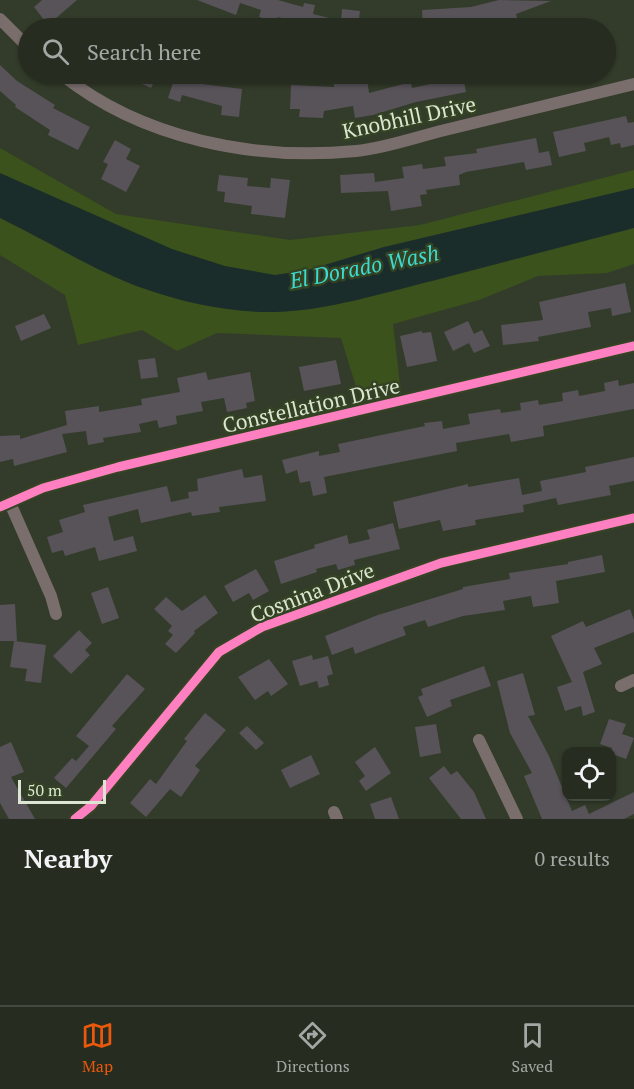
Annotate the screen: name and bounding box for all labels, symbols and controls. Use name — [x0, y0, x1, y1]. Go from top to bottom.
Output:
search box — [18, 18, 616, 84]
icon: search — [39, 35, 72, 68]
text: Search here — [87, 37, 201, 66]
street label: Knobhill Drive — [340, 89, 478, 145]
water label: El Dorado Wash — [286, 237, 441, 295]
street label: Constellation Drive — [220, 371, 402, 439]
street label: Cosnina Drive — [246, 555, 378, 629]
map controls — [562, 747, 616, 801]
button: locate — [562, 747, 616, 801]
scale bar — [18, 777, 106, 804]
text: 50 m — [27, 779, 62, 801]
text: Nearby — [24, 841, 112, 875]
text: 0 results — [535, 845, 610, 872]
tab: Map — [81, 1019, 114, 1077]
tab: Directions — [276, 1019, 350, 1077]
tab: Saved — [512, 1019, 553, 1077]

